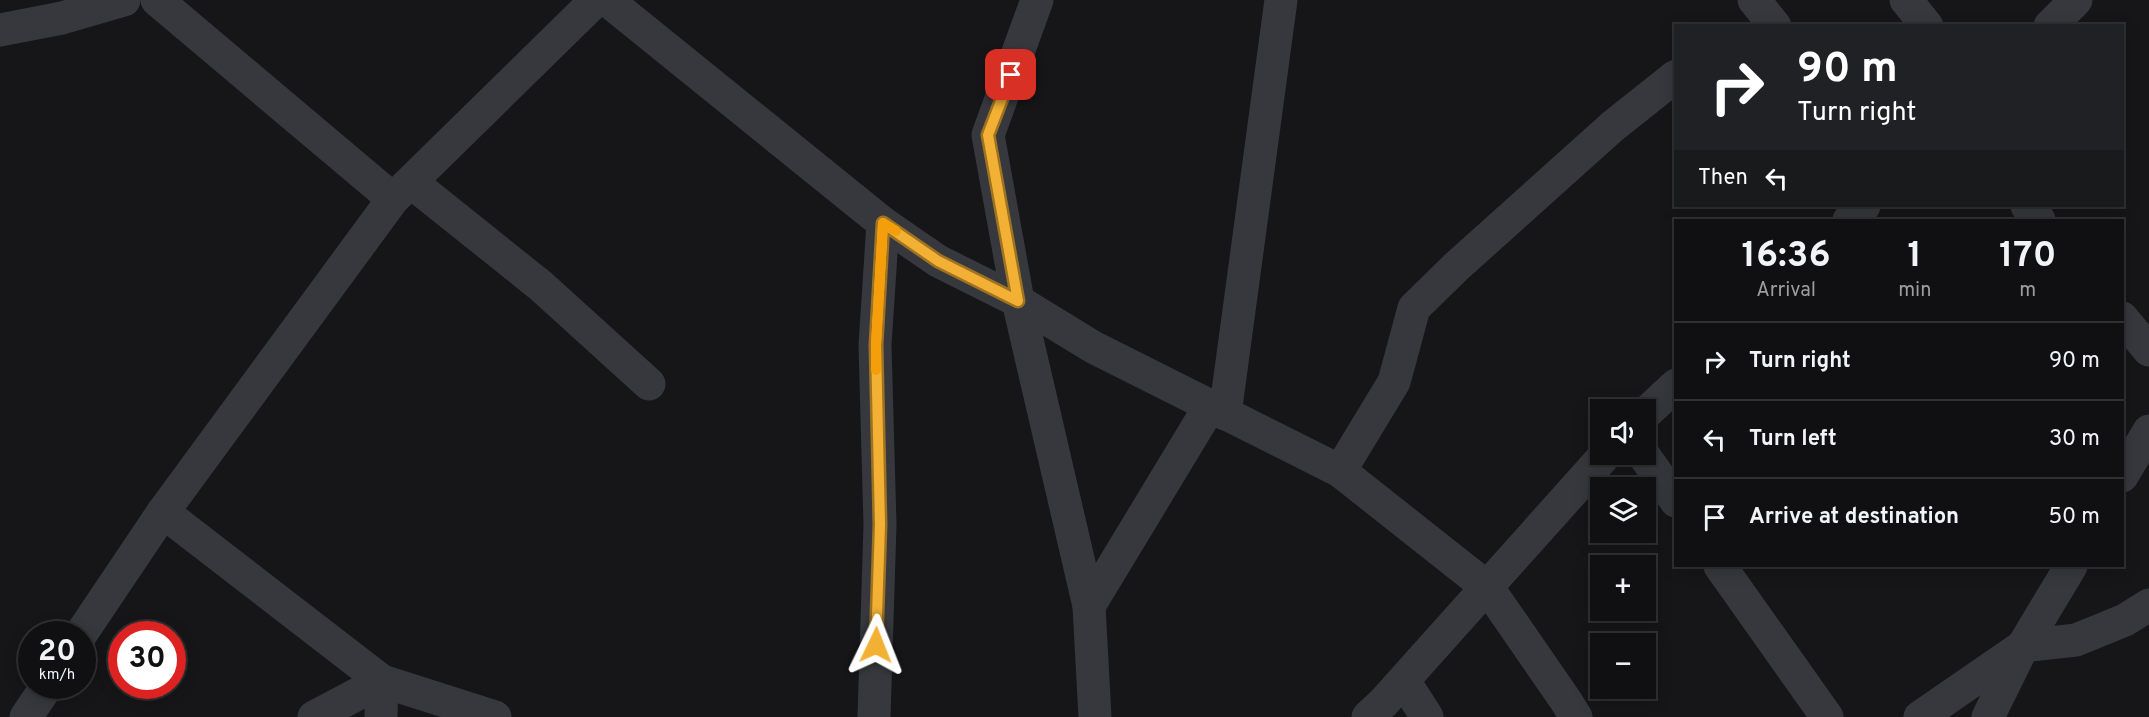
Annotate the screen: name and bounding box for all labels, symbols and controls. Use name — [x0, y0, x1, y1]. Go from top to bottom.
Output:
text: 90 m — [1797, 44, 1898, 97]
icon: right — [1698, 48, 1776, 126]
pin — [985, 49, 1036, 100]
icon: arrive — [994, 58, 1027, 91]
text: Turn right — [1797, 96, 1916, 130]
icon: left — [1760, 162, 1793, 195]
text: Then — [1698, 165, 1748, 192]
text: 16:36 — [1742, 234, 1831, 280]
text: 1 — [1908, 234, 1922, 280]
text: 170 — [1999, 234, 2056, 280]
text: Arrival — [1756, 278, 1816, 304]
text: min — [1898, 278, 1931, 304]
text: m — [2019, 278, 2036, 304]
icon: right — [1698, 345, 1731, 378]
text: Turn right — [1749, 348, 1851, 375]
text: 90 m — [2049, 348, 2100, 375]
map controls — [1590, 399, 1656, 699]
button: sound — [1590, 399, 1656, 465]
icon: left — [1698, 423, 1731, 456]
text: Turn left — [1749, 426, 1837, 453]
text: 30 m — [2049, 426, 2100, 453]
button: layers — [1590, 477, 1656, 543]
icon: arrive — [1698, 501, 1731, 534]
text: Arrive at destination — [1749, 504, 1959, 531]
text: 50 m — [2048, 504, 2100, 531]
button: + — [1590, 555, 1656, 621]
position arrow — [844, 613, 908, 677]
speed limit sign: 30 — [108, 621, 186, 699]
button: − — [1590, 633, 1656, 699]
text: 20 — [38, 634, 76, 671]
text: km/h — [39, 666, 75, 685]

